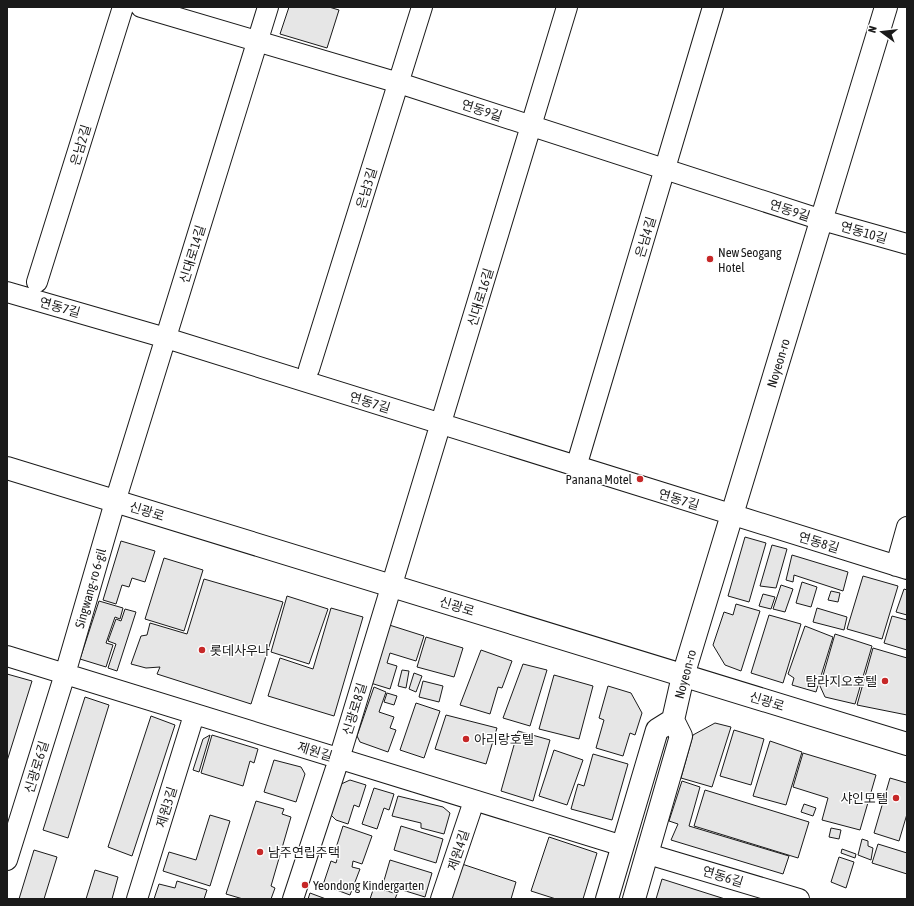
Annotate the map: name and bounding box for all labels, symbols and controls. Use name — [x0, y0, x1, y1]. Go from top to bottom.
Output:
north arrow — [862, 12, 902, 52]
text: N — [866, 25, 879, 34]
street label: 연동9길 — [460, 97, 504, 124]
street label: 은남2길 — [67, 123, 94, 167]
street label: 은남3길 — [353, 166, 380, 210]
street label: 연동9길 — [768, 197, 812, 224]
street label: 은남4길 — [632, 215, 659, 259]
street label: 연동10길 — [839, 219, 889, 246]
street label: 신대로14길 — [177, 223, 208, 285]
place label: New Seogang Hotel — [718, 245, 782, 275]
marker: New Seogang Hotel — [705, 254, 715, 264]
street label: 신대로16길 — [465, 266, 496, 328]
street label: 연동7길 — [38, 294, 82, 320]
street label: Noyeon-ro — [764, 337, 793, 389]
street label: 연동7길 — [348, 389, 392, 416]
place label: Panana Motel — [566, 472, 633, 487]
marker: Panana Motel — [635, 474, 645, 484]
street label: 연동7길 — [657, 486, 701, 513]
street label: 신광로 — [127, 499, 166, 524]
street label: 연동8길 — [797, 529, 841, 556]
street label: Singwang-ro 6-gil — [72, 546, 109, 630]
street label: 신광로 — [437, 594, 476, 619]
place label: 롯데사우나 — [210, 643, 270, 658]
marker: 롯데사우나 — [197, 645, 207, 655]
street label: Noyeon-ro — [672, 648, 699, 700]
place label: 탐라지오호텔 — [805, 674, 877, 689]
marker: 탐라지오호텔 — [880, 676, 890, 686]
street label: 신광로8길 — [339, 681, 370, 737]
street label: 신광로 — [747, 689, 786, 714]
place label: 아리랑호텔 — [474, 732, 534, 747]
marker: 아리랑호텔 — [461, 734, 471, 744]
street label: 신광로6길 — [21, 739, 52, 795]
street label: 제원길 — [295, 739, 334, 764]
street label: 제원3길 — [153, 785, 180, 829]
place label: 샤인모텔 — [840, 791, 888, 806]
marker: 샤인모텔 — [891, 793, 901, 803]
street label: 제원4길 — [445, 828, 472, 872]
place label: 남주연립주택 — [268, 845, 340, 860]
marker: 남주연립주택 — [255, 847, 265, 857]
street label: 연동6길 — [701, 863, 745, 890]
place label: Yeondong Kindergarten — [313, 878, 424, 893]
marker: Yeondong Kindergarten — [300, 880, 310, 890]

